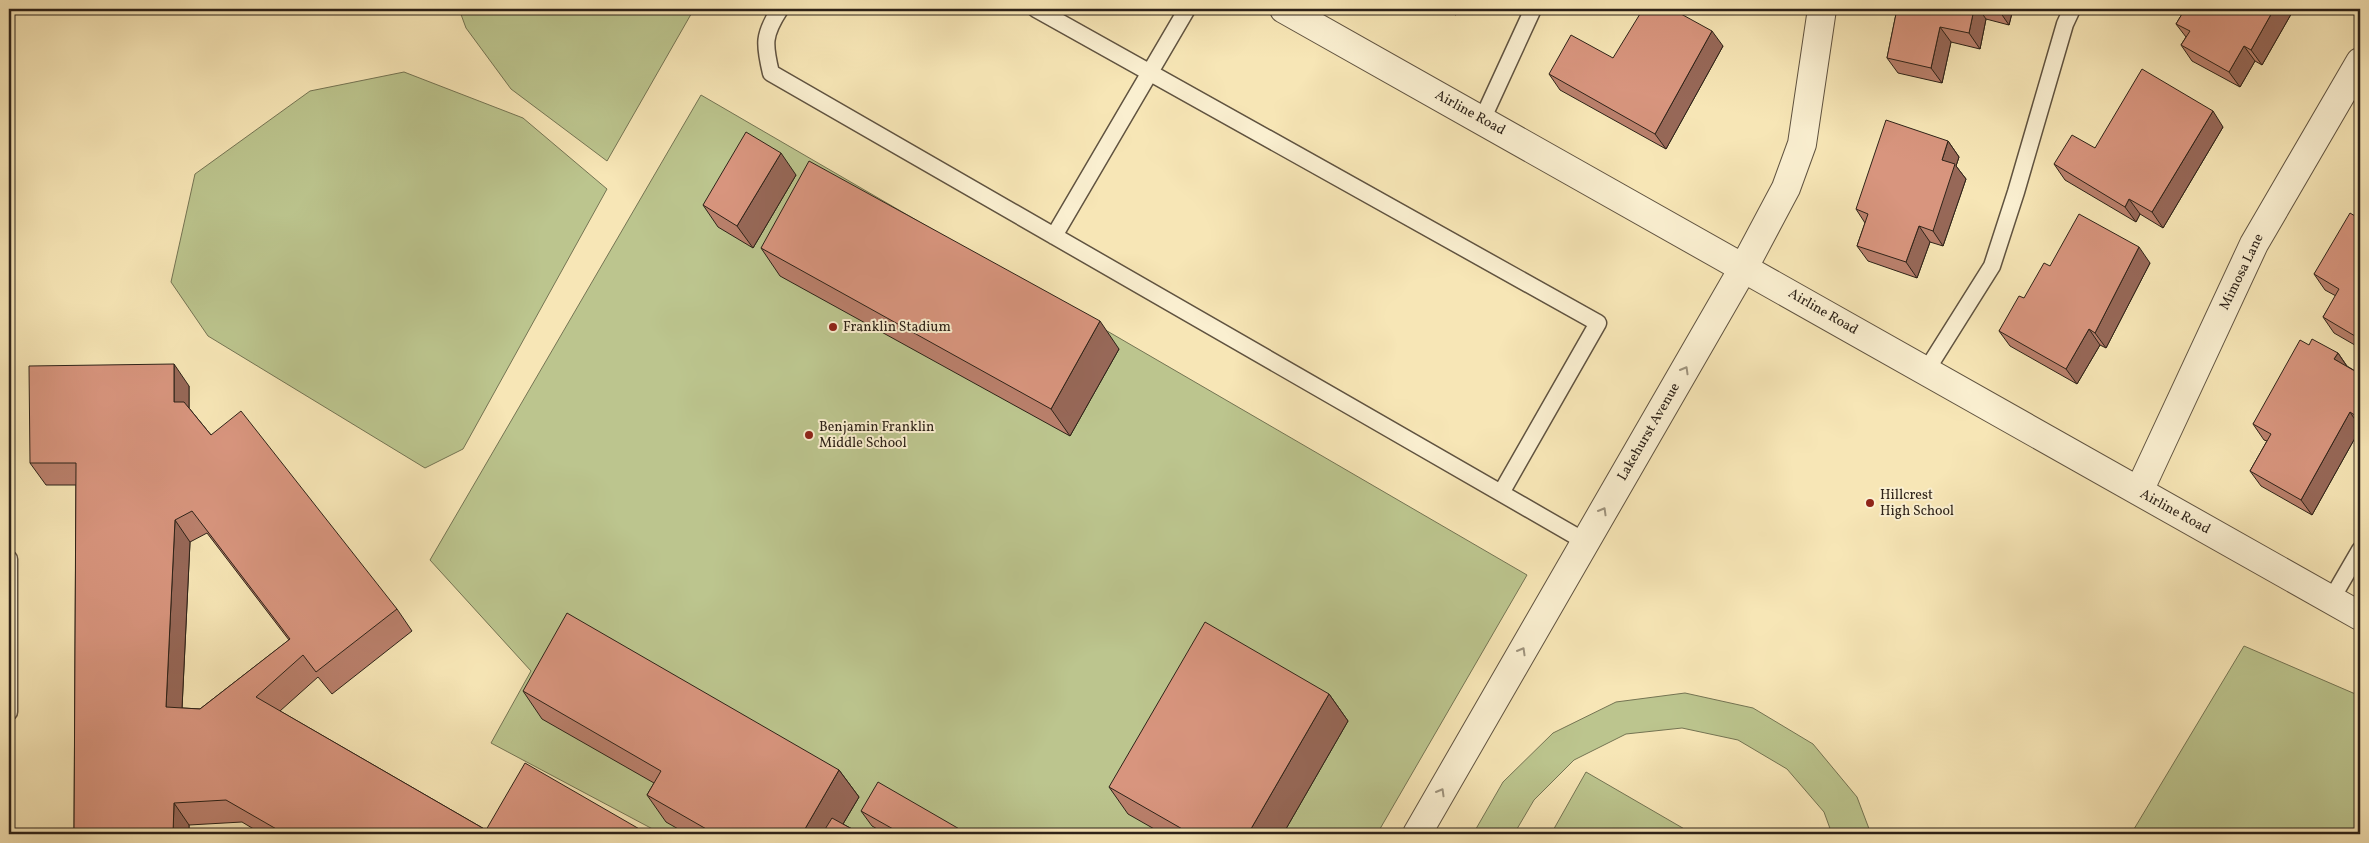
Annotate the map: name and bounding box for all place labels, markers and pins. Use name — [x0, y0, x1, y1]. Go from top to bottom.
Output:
place label: Franklin Stadium — [843, 318, 951, 337]
marker: Franklin Stadium — [827, 321, 839, 333]
place label: Benjamin Franklin Middle School — [819, 418, 934, 453]
marker: Benjamin Franklin Middle School — [803, 429, 815, 441]
place label: Hillcrest High School — [1880, 486, 1954, 521]
marker: Hillcrest High School — [1864, 497, 1876, 509]

